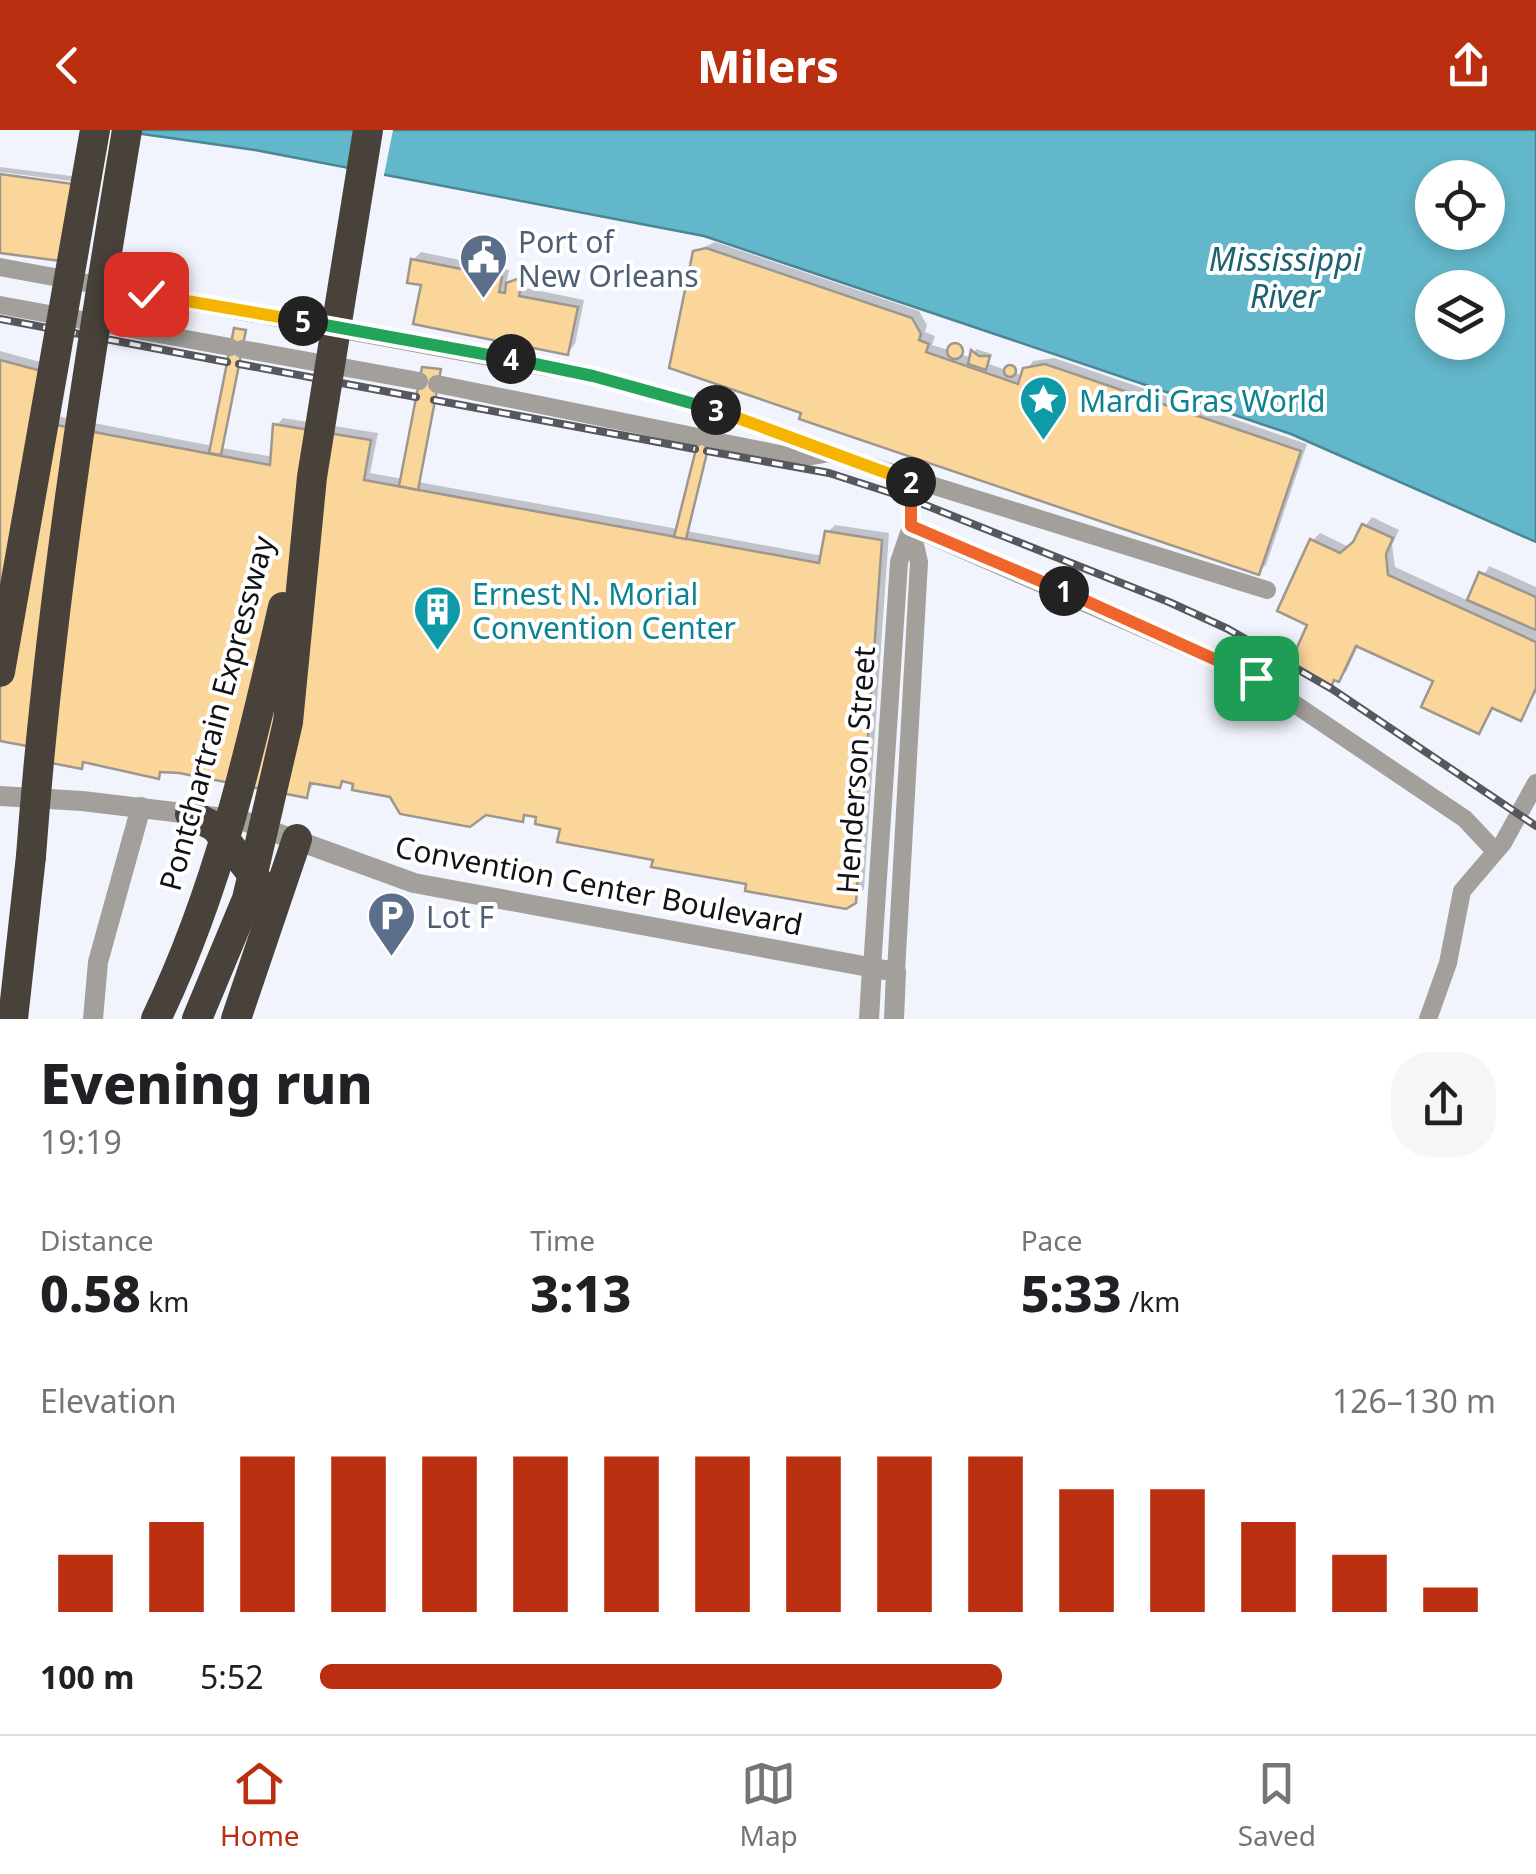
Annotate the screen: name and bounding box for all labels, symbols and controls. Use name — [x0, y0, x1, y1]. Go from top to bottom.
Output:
text: Milers — [697, 35, 839, 96]
icon: back — [40, 38, 95, 93]
icon: share — [1441, 38, 1496, 93]
map controls — [1415, 160, 1505, 360]
button: locate — [1415, 160, 1505, 250]
place label: Port of New Orleans — [518, 221, 699, 296]
public building icon: Port of New Orleans — [457, 232, 509, 300]
water label: Mississippi River — [1209, 237, 1362, 317]
pin — [104, 252, 189, 337]
icon: check — [119, 267, 174, 322]
button: layers — [1415, 270, 1505, 360]
pin: 5 — [278, 296, 328, 346]
text: 5 — [295, 302, 311, 340]
pin: 4 — [486, 334, 536, 384]
text: 4 — [503, 340, 519, 378]
place icon: Mardi Gras World — [1018, 374, 1070, 442]
place label: Mardi Gras World — [1079, 380, 1325, 421]
pin: 3 — [691, 385, 741, 435]
text: 3 — [708, 391, 724, 429]
pin: 2 — [886, 457, 936, 507]
text: 2 — [903, 463, 919, 501]
street label: Pontchartrain Expressway — [149, 530, 283, 895]
pin: 1 — [1039, 566, 1089, 616]
text: 1 — [1056, 572, 1072, 610]
place label: Ernest N. Morial Convention Center — [472, 573, 736, 648]
building icon: Ernest N. Morial Convention Center — [411, 584, 463, 652]
pin — [1214, 636, 1299, 721]
street label: Henderson Street — [826, 645, 884, 895]
icon: arrive — [1229, 651, 1284, 706]
street label: Convention Center Boulevard — [392, 825, 806, 945]
parking icon: Lot F — [365, 890, 417, 958]
place label: Lot F — [426, 896, 494, 937]
text: Evening run — [40, 1045, 373, 1120]
button: share — [1391, 1052, 1496, 1157]
text: 19:19 — [40, 1120, 122, 1163]
text: Distance — [40, 1221, 153, 1259]
text: Time — [530, 1221, 595, 1259]
text: Pace — [1021, 1221, 1083, 1259]
text: 0.58 — [40, 1259, 141, 1327]
text: 3:13 — [530, 1259, 631, 1327]
text: 5:33 — [1021, 1259, 1122, 1327]
text: km — [141, 1282, 189, 1320]
text: /km — [1122, 1282, 1180, 1320]
text: Elevation — [40, 1379, 177, 1422]
text: 126–130 m — [1332, 1379, 1496, 1422]
text: 100 m — [40, 1655, 134, 1698]
text: 5:52 — [200, 1655, 264, 1698]
tab: Home — [220, 1756, 300, 1854]
tab: Map — [740, 1756, 798, 1854]
tab: Saved — [1238, 1756, 1316, 1854]

